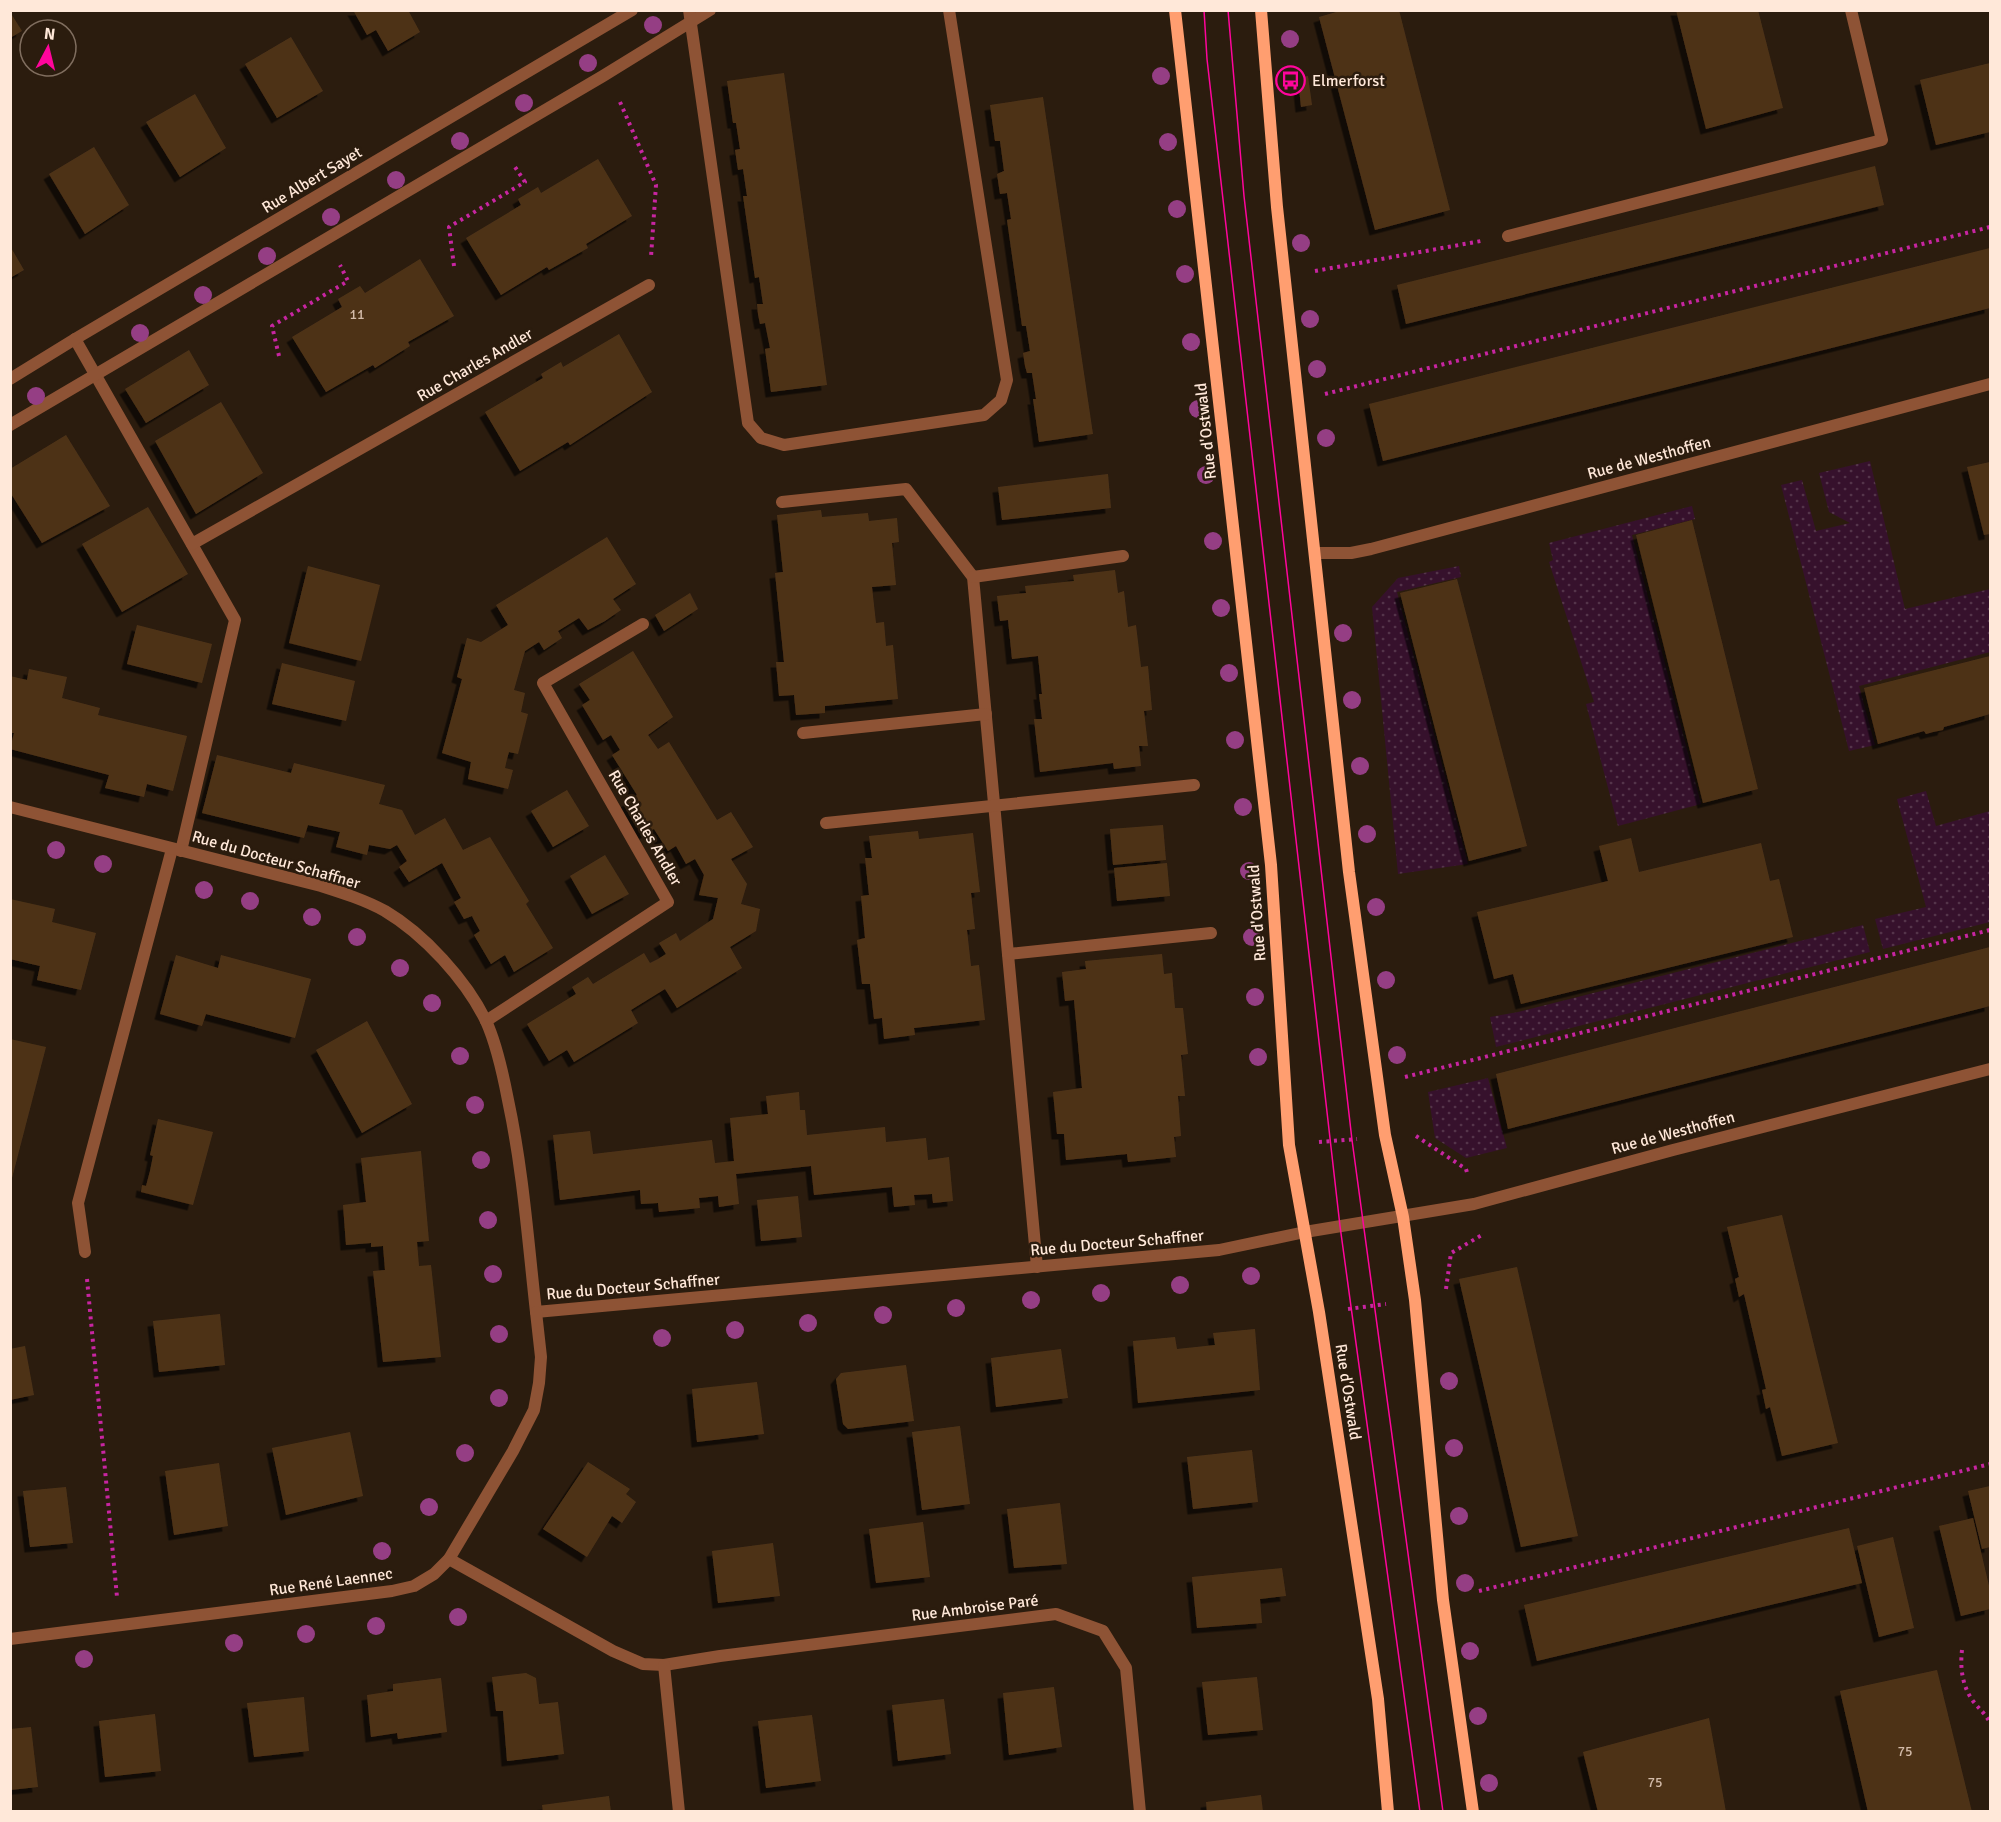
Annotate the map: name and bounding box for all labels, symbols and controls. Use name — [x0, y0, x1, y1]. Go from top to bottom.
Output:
north arrow — [18, 18, 78, 78]
text: N — [43, 24, 56, 45]
bus stop icon: Elmerforst — [1275, 65, 1307, 97]
place label: Elmerforst — [1312, 71, 1385, 91]
street label: Rue Albert Sayet — [258, 142, 366, 218]
house number: 11 — [349, 306, 365, 323]
street label: Rue Charles Andler — [414, 324, 537, 406]
street label: Rue d'Ostwald — [1191, 382, 1221, 480]
street label: Rue de Westhoffen — [1585, 432, 1713, 484]
street label: Rue Charles Andler — [604, 767, 686, 890]
street label: Rue du Docteur Schaffner — [190, 826, 363, 894]
street label: Rue d'Ostwald — [1244, 864, 1270, 962]
street label: Rue de Westhoffen — [1609, 1107, 1737, 1159]
street label: Rue du Docteur Schaffner — [1029, 1225, 1205, 1261]
street label: Rue du Docteur Schaffner — [545, 1269, 721, 1305]
street label: Rue d'Ostwald — [1331, 1342, 1365, 1442]
street label: Rue René Laennec — [268, 1563, 394, 1601]
street label: Rue Ambroise Paré — [910, 1590, 1040, 1626]
house number: 75 — [1897, 1743, 1913, 1760]
house number: 75 — [1647, 1774, 1663, 1791]

